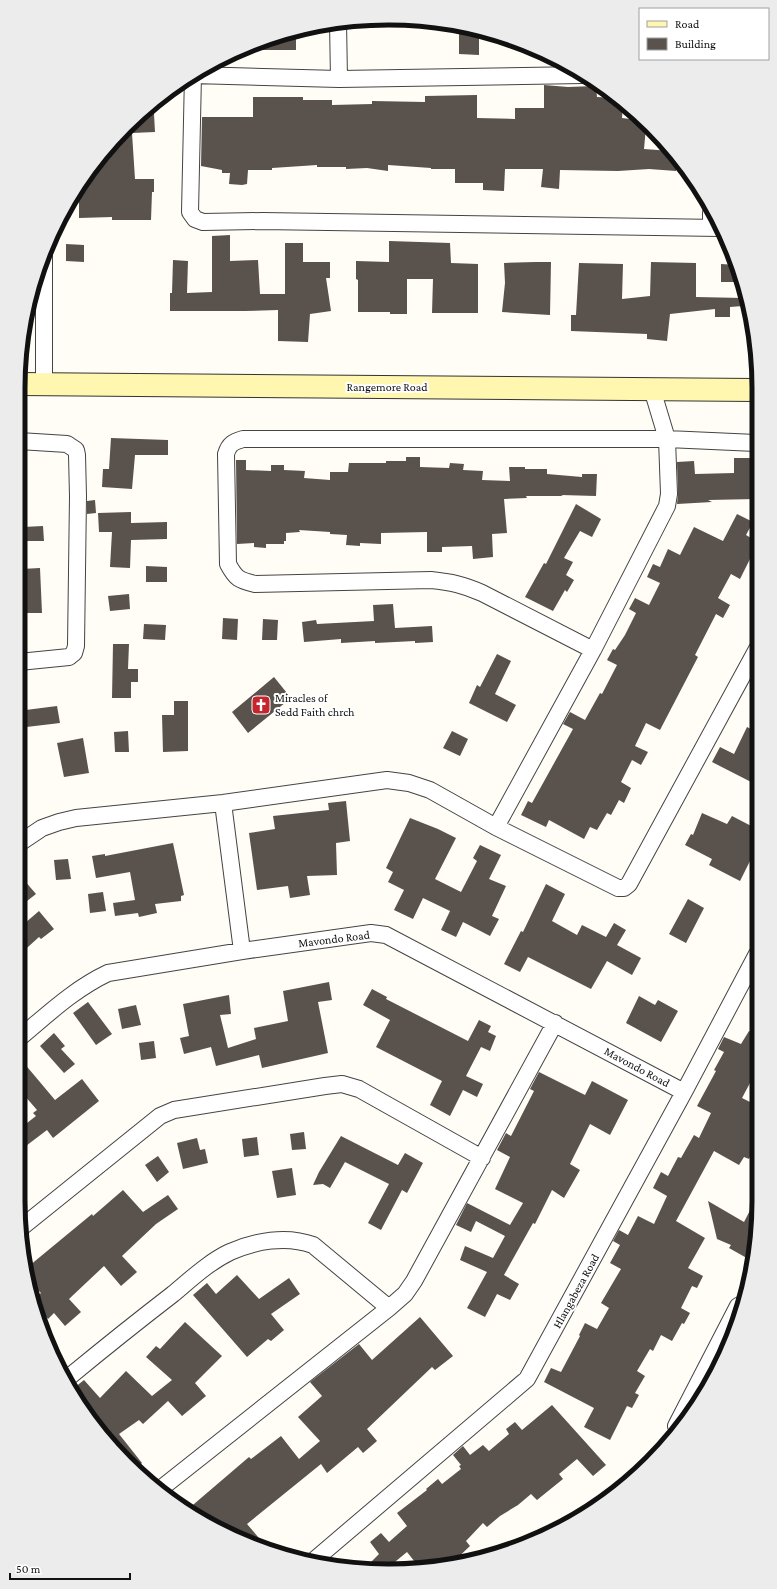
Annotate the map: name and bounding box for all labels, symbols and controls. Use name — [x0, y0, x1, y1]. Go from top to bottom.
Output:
legend — [639, 8, 769, 60]
text: Road — [675, 17, 700, 31]
text: Building — [675, 37, 716, 51]
street label: Rangemore Road — [346, 380, 428, 394]
place label: Miracles of Sedd Faith chrch — [275, 691, 355, 719]
church icon: Miracles of Sedd Faith chrch — [250, 694, 272, 716]
street label: Mavondo Road — [297, 928, 371, 950]
street label: Mavondo Road — [602, 1044, 673, 1090]
street label: Hlangabeza Road — [550, 1251, 603, 1331]
scale bar — [10, 1555, 130, 1581]
text: 50 m — [16, 1562, 41, 1576]

